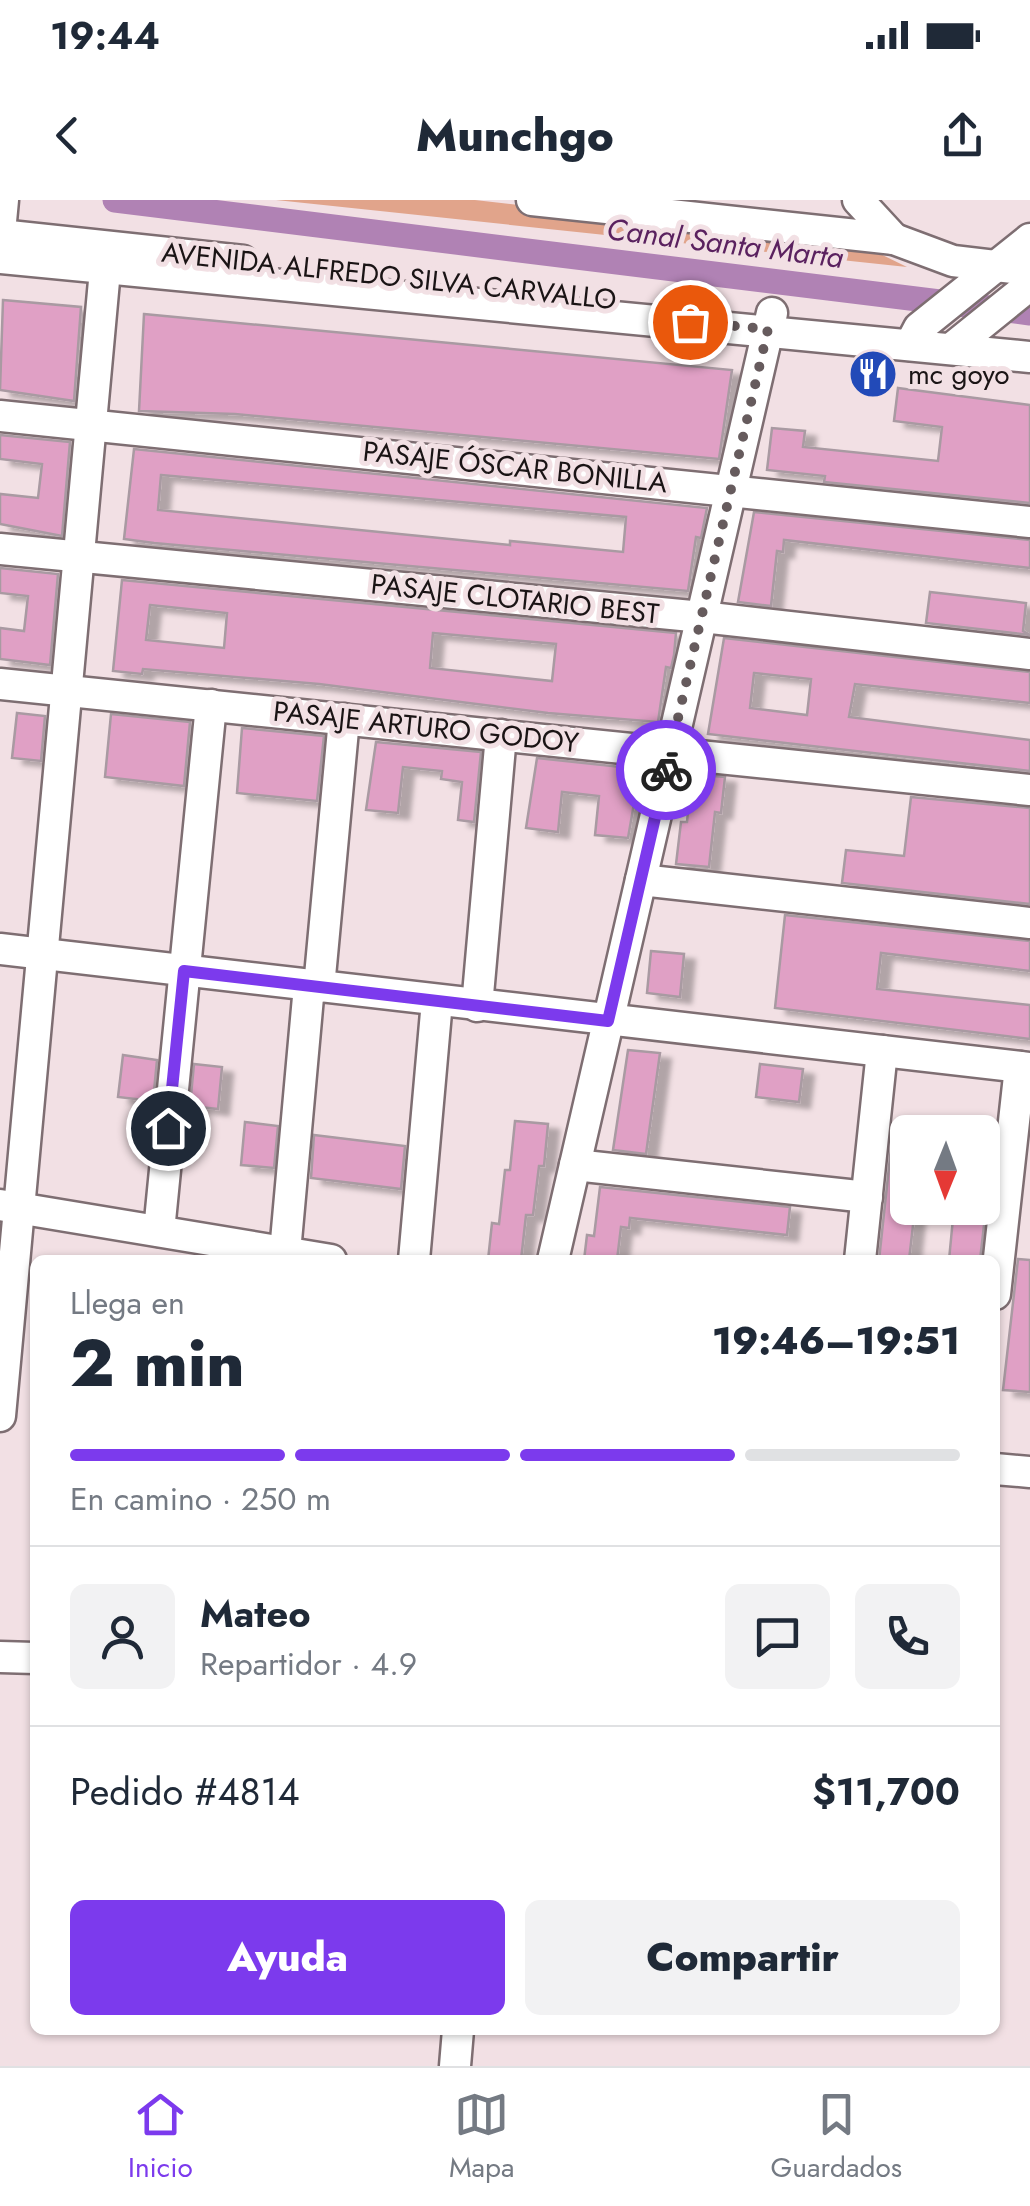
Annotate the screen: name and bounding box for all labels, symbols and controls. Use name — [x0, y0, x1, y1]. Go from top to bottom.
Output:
text: 19:44 — [50, 8, 160, 63]
text: Munchgo — [416, 103, 614, 168]
icon: back — [40, 108, 95, 163]
icon: share — [935, 108, 990, 163]
water label: Canal Santa Marta — [604, 207, 846, 279]
street label: AVENIDA ALFREDO SILVA CARVALLO — [160, 232, 618, 320]
pin — [648, 280, 733, 365]
icon: bag — [663, 295, 718, 350]
restaurant icon: mc goyo — [847, 348, 899, 400]
place label: mc goyo — [908, 354, 1010, 395]
street label: PASAJE ÓSCAR BONILLA — [361, 431, 670, 503]
street label: PASAJE CLOTARIO BEST — [369, 563, 661, 635]
street label: PASAJE ARTURO GODOY — [271, 691, 581, 763]
courier — [616, 720, 716, 820]
icon: bike — [639, 743, 694, 798]
pin — [126, 1086, 211, 1171]
icon: home — [141, 1101, 196, 1156]
north arrow — [890, 1115, 1000, 1225]
map controls — [890, 1115, 1000, 1225]
text: Llega en — [70, 1280, 185, 1326]
text: 19:46–19:51 — [712, 1313, 960, 1368]
text: 2 min — [70, 1316, 245, 1410]
text: En camino · 250 m — [70, 1476, 331, 1522]
button: person — [70, 1584, 175, 1689]
button: chat — [725, 1584, 830, 1689]
button: phone — [855, 1584, 960, 1689]
text: Mateo — [200, 1586, 311, 1641]
text: Repartidor · 4.9 — [200, 1641, 417, 1687]
text: Pedido #4814 — [70, 1764, 300, 1819]
text: $11,700 — [812, 1764, 960, 1819]
button: Ayuda — [70, 1900, 505, 2015]
button: Compartir — [525, 1900, 960, 2015]
tab: Inicio — [128, 2087, 193, 2188]
tab: Mapa — [449, 2087, 514, 2188]
tab: Guardados — [771, 2087, 902, 2188]

